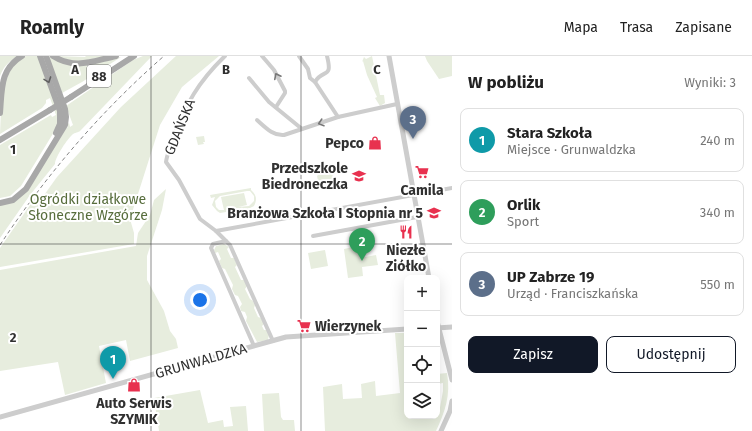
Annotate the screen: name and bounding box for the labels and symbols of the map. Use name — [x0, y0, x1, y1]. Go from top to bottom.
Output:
text: A — [70, 62, 79, 77]
text: B — [222, 62, 230, 77]
text: C — [373, 62, 381, 77]
road number: 88 — [87, 65, 111, 87]
one-way arrow — [275, 73, 282, 81]
one-way arrow — [44, 76, 52, 83]
street label: GDAŃSKA — [160, 96, 199, 158]
pin: 3 — [400, 106, 426, 139]
one-way arrow — [318, 118, 325, 126]
place label: Pepco — [325, 135, 364, 152]
shop icon: Pepco — [367, 135, 383, 151]
text: 1 — [10, 142, 16, 157]
place label: Przedszkole Biedroneczka — [262, 160, 348, 193]
supermarket icon: Camila — [414, 164, 430, 180]
school or university icon: Przedszkole Biedroneczka — [351, 168, 367, 184]
place label: Camila — [400, 182, 444, 199]
park label: Ogródki działkowe Słoneczne Wzgórze — [28, 191, 148, 224]
place label: Branżowa Szkoła I Stopnia nr 5 — [227, 205, 423, 222]
school or university icon: Branżowa Szkoła I Stopnia nr 5 — [426, 205, 442, 221]
restaurant icon: Niezłe Ziółko — [398, 224, 414, 240]
pin: 2 — [349, 228, 375, 261]
place label: Niezłe Ziółko — [386, 242, 426, 275]
your location — [190, 290, 210, 310]
supermarket icon: Wierzynek — [296, 318, 312, 334]
place label: Wierzynek — [315, 318, 381, 335]
text: 2 — [10, 330, 17, 345]
street label: GRUNWALDZKA — [153, 340, 249, 382]
pin: 1 — [100, 346, 126, 379]
shop icon: Auto Serwis SZYMIK — [126, 377, 142, 393]
place label: Auto Serwis SZYMIK — [95, 395, 172, 428]

